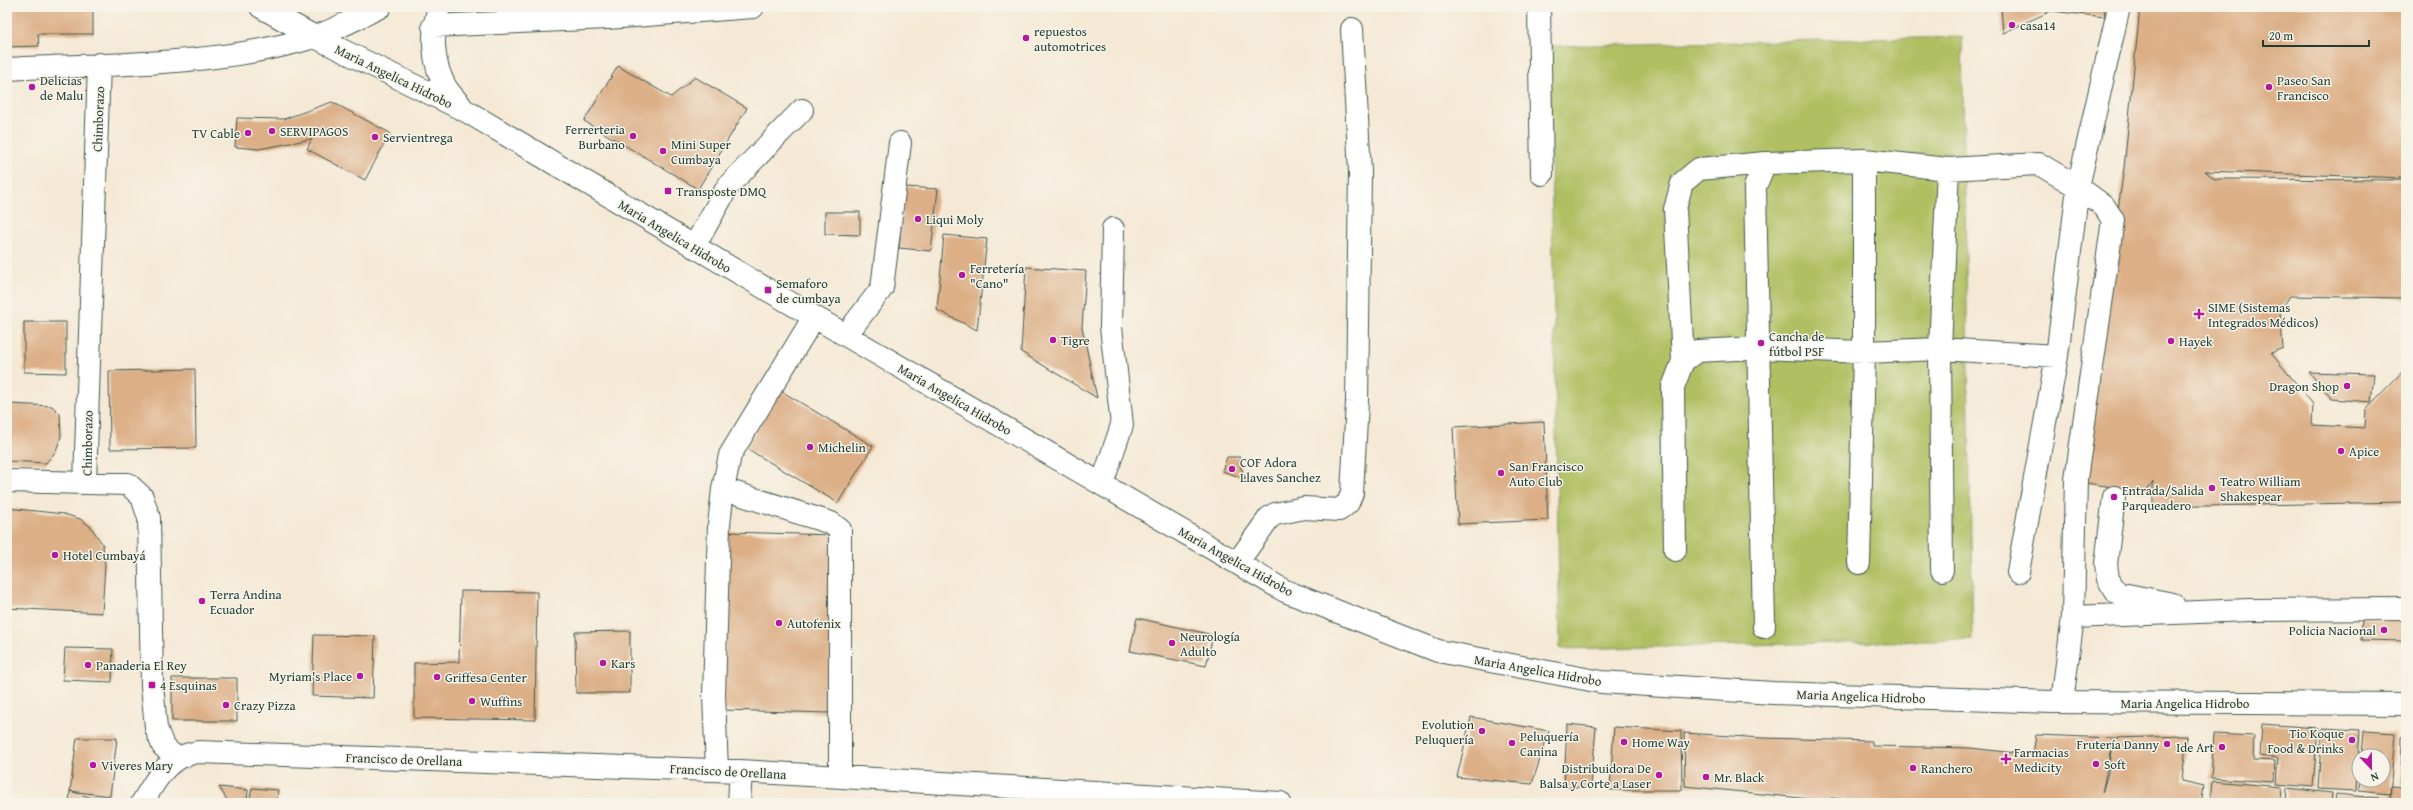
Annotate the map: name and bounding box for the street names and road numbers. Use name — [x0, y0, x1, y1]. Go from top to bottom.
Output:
street label: Maria Angelica Hidrobo — [332, 40, 456, 113]
street label: Chimborazo — [88, 85, 109, 152]
street label: Maria Angelica Hidrobo — [615, 195, 735, 278]
street label: Maria Angelica Hidrobo — [894, 359, 1016, 440]
street label: Chimborazo — [77, 410, 98, 476]
street label: Maria Angelica Hidrobo — [1175, 522, 1297, 601]
street label: Maria Angelica Hidrobo — [1473, 650, 1603, 691]
street label: Maria Angelica Hidrobo — [1796, 685, 1926, 708]
street label: Maria Angelica Hidrobo — [2120, 694, 2250, 713]
street label: Francisco de Orellana — [345, 748, 464, 771]
street label: Francisco de Orellana — [669, 759, 788, 784]

